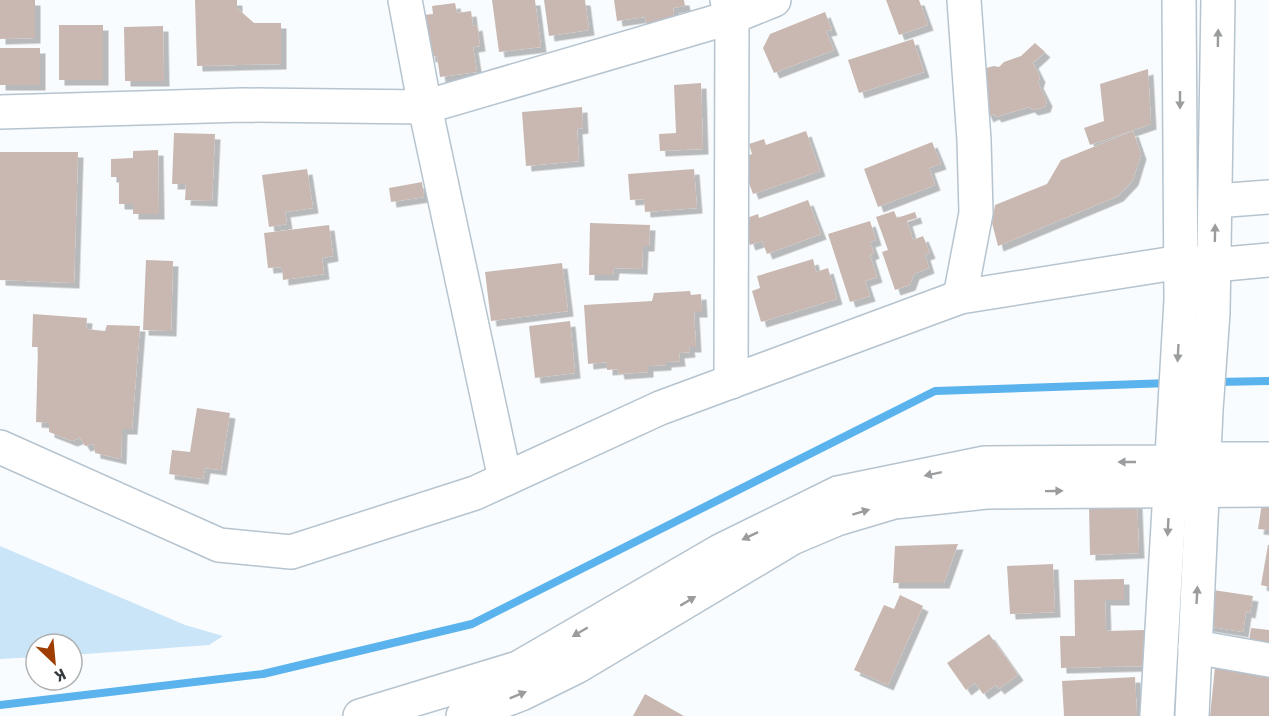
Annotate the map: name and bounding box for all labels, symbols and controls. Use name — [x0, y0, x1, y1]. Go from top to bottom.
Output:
one-way arrow — [1213, 29, 1222, 48]
one-way arrow — [1175, 91, 1185, 110]
one-way arrow — [1210, 224, 1219, 243]
one-way arrow — [1173, 343, 1182, 362]
one-way arrow — [1117, 457, 1136, 467]
one-way arrow — [923, 470, 942, 479]
one-way arrow — [1044, 487, 1063, 496]
one-way arrow — [852, 507, 870, 516]
one-way arrow — [1163, 518, 1172, 537]
one-way arrow — [741, 531, 758, 541]
one-way arrow — [1193, 585, 1202, 604]
one-way arrow — [680, 596, 697, 606]
one-way arrow — [571, 627, 588, 637]
north arrow — [24, 632, 84, 692]
text: K — [51, 663, 69, 686]
one-way arrow — [509, 690, 527, 700]

